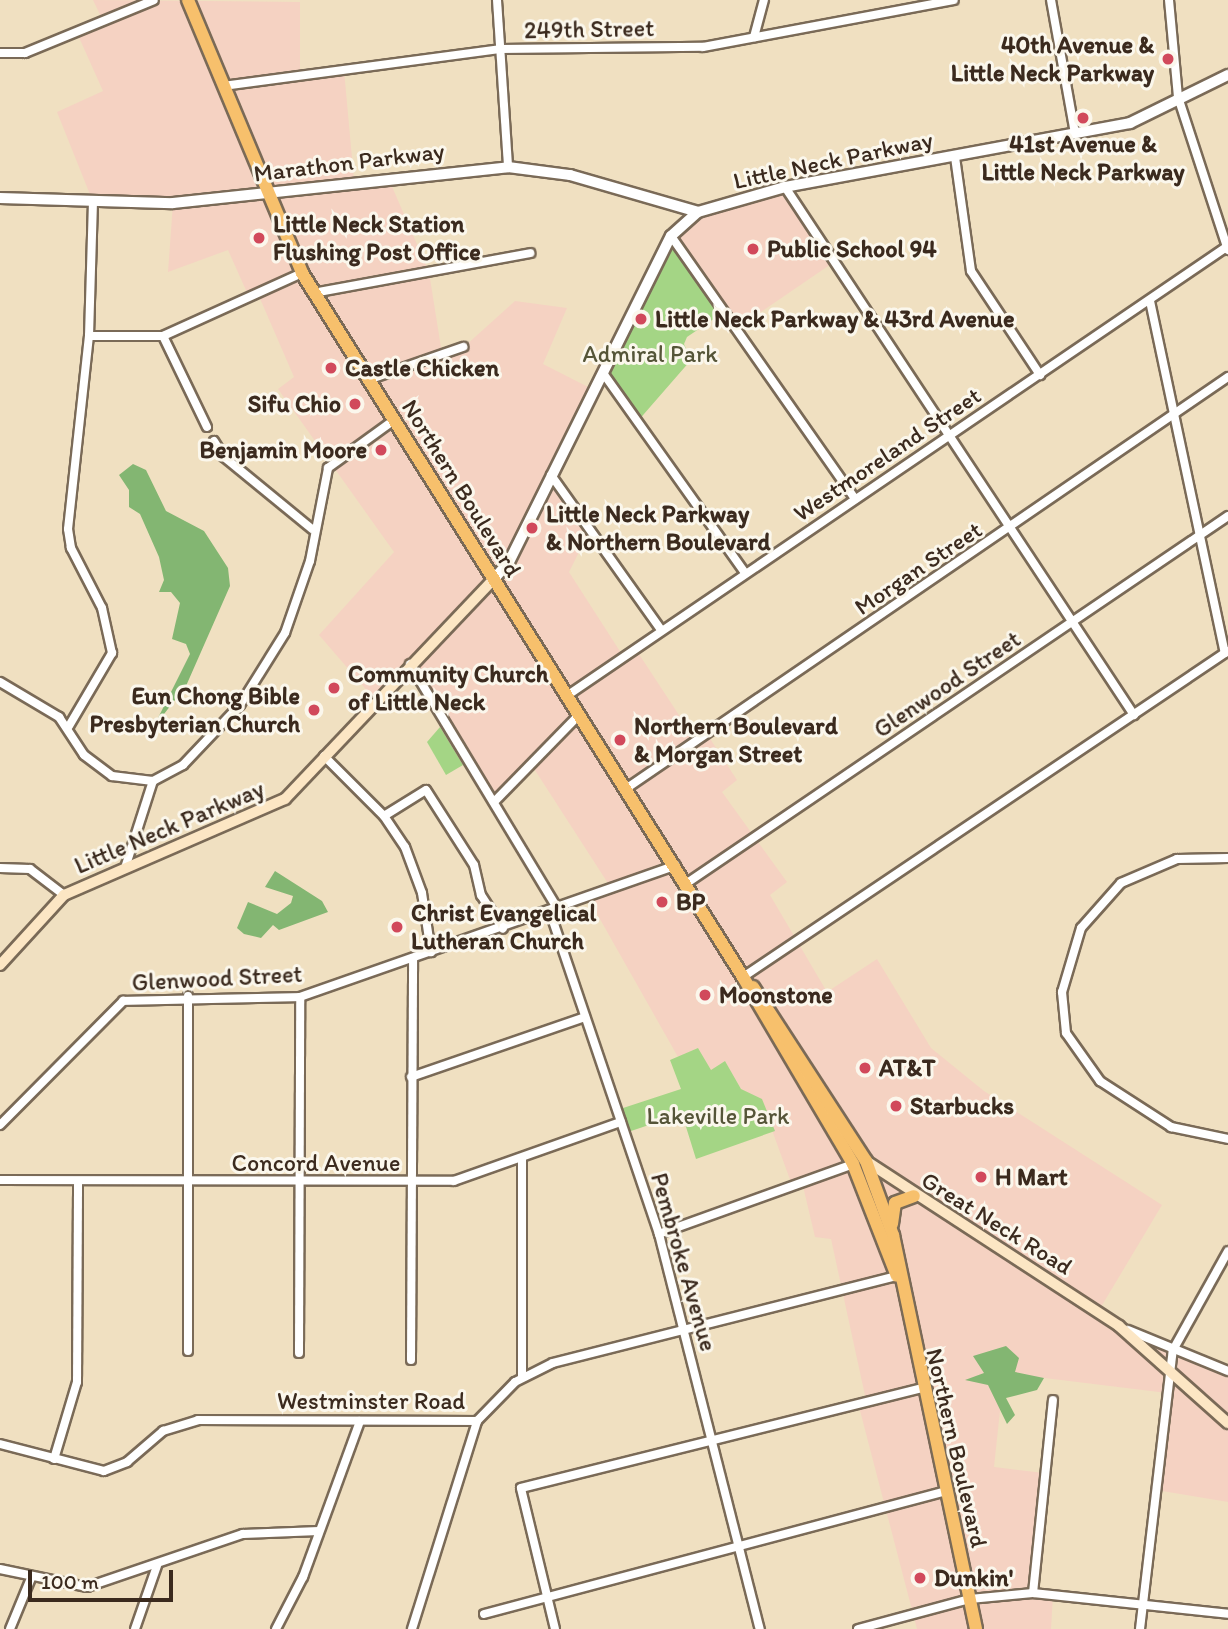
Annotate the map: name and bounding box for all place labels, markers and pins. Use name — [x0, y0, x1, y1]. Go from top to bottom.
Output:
place label: 40th Avenue & Little Neck Parkway — [952, 31, 1154, 87]
marker: 40th Avenue & Little Neck Parkway — [1160, 51, 1176, 67]
marker: 41st Avenue & Little Neck Parkway — [1075, 110, 1091, 126]
place label: 41st Avenue & Little Neck Parkway — [982, 130, 1184, 186]
place label: Little Neck Station Flushing Post Office — [273, 210, 480, 266]
marker: Little Neck Station Flushing Post Office — [251, 230, 267, 246]
place label: Public School 94 — [767, 235, 937, 263]
marker: Public School 94 — [745, 241, 761, 257]
place label: Little Neck Parkway & 43rd Avenue — [655, 305, 1014, 333]
marker: Little Neck Parkway & 43rd Avenue — [633, 311, 649, 327]
place label: Castle Chicken — [345, 354, 499, 382]
marker: Castle Chicken — [323, 360, 339, 376]
place label: Sifu Chio — [247, 390, 341, 418]
marker: Sifu Chio — [347, 396, 363, 412]
place label: Benjamin Moore — [199, 436, 367, 464]
marker: Benjamin Moore — [373, 442, 389, 458]
place label: Little Neck Parkway & Northern Boulevard — [546, 500, 771, 556]
marker: Little Neck Parkway & Northern Boulevard — [524, 520, 540, 536]
place label: Community Church of Little Neck — [348, 660, 549, 716]
marker: Community Church of Little Neck — [326, 680, 342, 696]
place label: Eun Chong Bible Presbyterian Church — [89, 682, 300, 738]
marker: Eun Chong Bible Presbyterian Church — [306, 702, 322, 718]
place label: Northern Boulevard & Morgan Street — [634, 712, 839, 768]
marker: Northern Boulevard & Morgan Street — [612, 732, 628, 748]
place label: BP — [676, 888, 705, 916]
marker: BP — [654, 894, 670, 910]
place label: Christ Evangelical Lutheran Church — [411, 899, 596, 955]
marker: Christ Evangelical Lutheran Church — [389, 919, 405, 935]
place label: Moonstone — [719, 981, 833, 1009]
marker: Moonstone — [697, 987, 713, 1003]
place label: AT&T — [879, 1054, 935, 1082]
marker: AT&T — [857, 1060, 873, 1076]
place label: Starbucks — [910, 1092, 1014, 1120]
marker: Starbucks — [888, 1098, 904, 1114]
place label: H Mart — [995, 1163, 1067, 1191]
marker: H Mart — [973, 1169, 989, 1185]
place label: Dunkin' — [934, 1564, 1013, 1592]
marker: Dunkin' — [912, 1570, 928, 1586]

